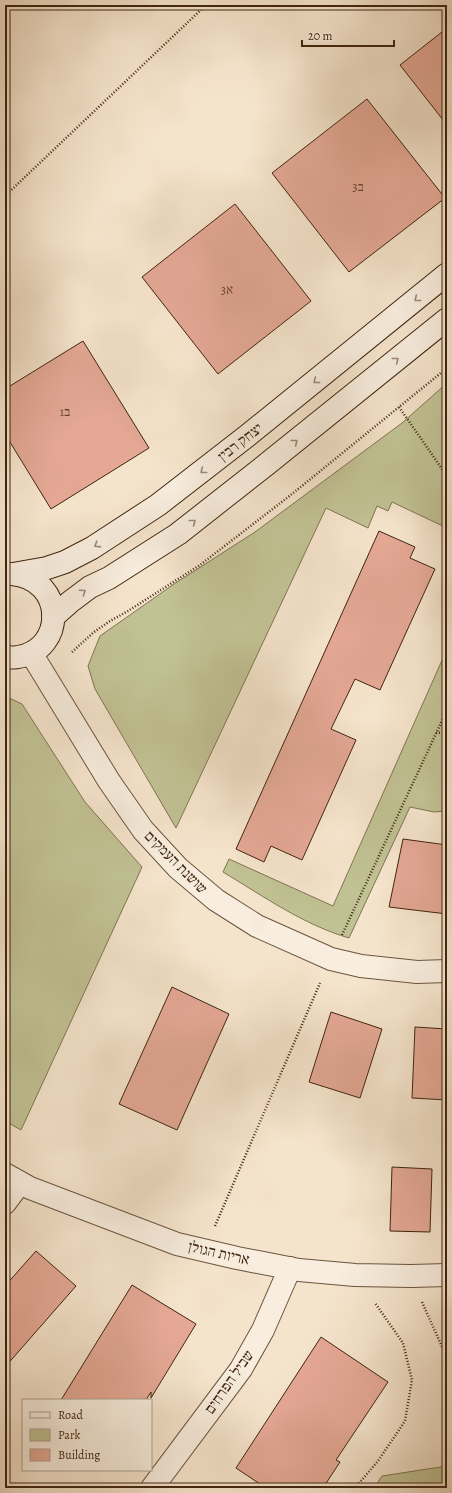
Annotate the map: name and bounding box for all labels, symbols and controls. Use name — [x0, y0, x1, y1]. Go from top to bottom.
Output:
scale bar — [302, 22, 394, 48]
text: 20 m — [308, 28, 332, 44]
house number: 3ב — [352, 178, 364, 195]
house number: 3א — [221, 281, 233, 298]
one-way arrow — [414, 294, 421, 301]
one-way arrow — [391, 358, 398, 365]
one-way arrow — [313, 376, 320, 383]
house number: 1ב — [60, 403, 70, 420]
street label: יצחק רבין — [213, 418, 267, 466]
one-way arrow — [290, 440, 297, 447]
one-way arrow — [201, 466, 208, 473]
one-way arrow — [188, 520, 195, 527]
one-way arrow — [94, 540, 101, 547]
one-way arrow — [79, 589, 86, 597]
street label: שושנת העמקים — [140, 826, 212, 898]
street label: אריות הגולן — [186, 1236, 252, 1270]
street label: שביל הפרחים — [200, 1346, 258, 1418]
legend — [22, 1399, 152, 1471]
text: Road — [58, 1407, 84, 1423]
text: Park — [58, 1427, 81, 1443]
text: Building — [58, 1447, 100, 1463]

